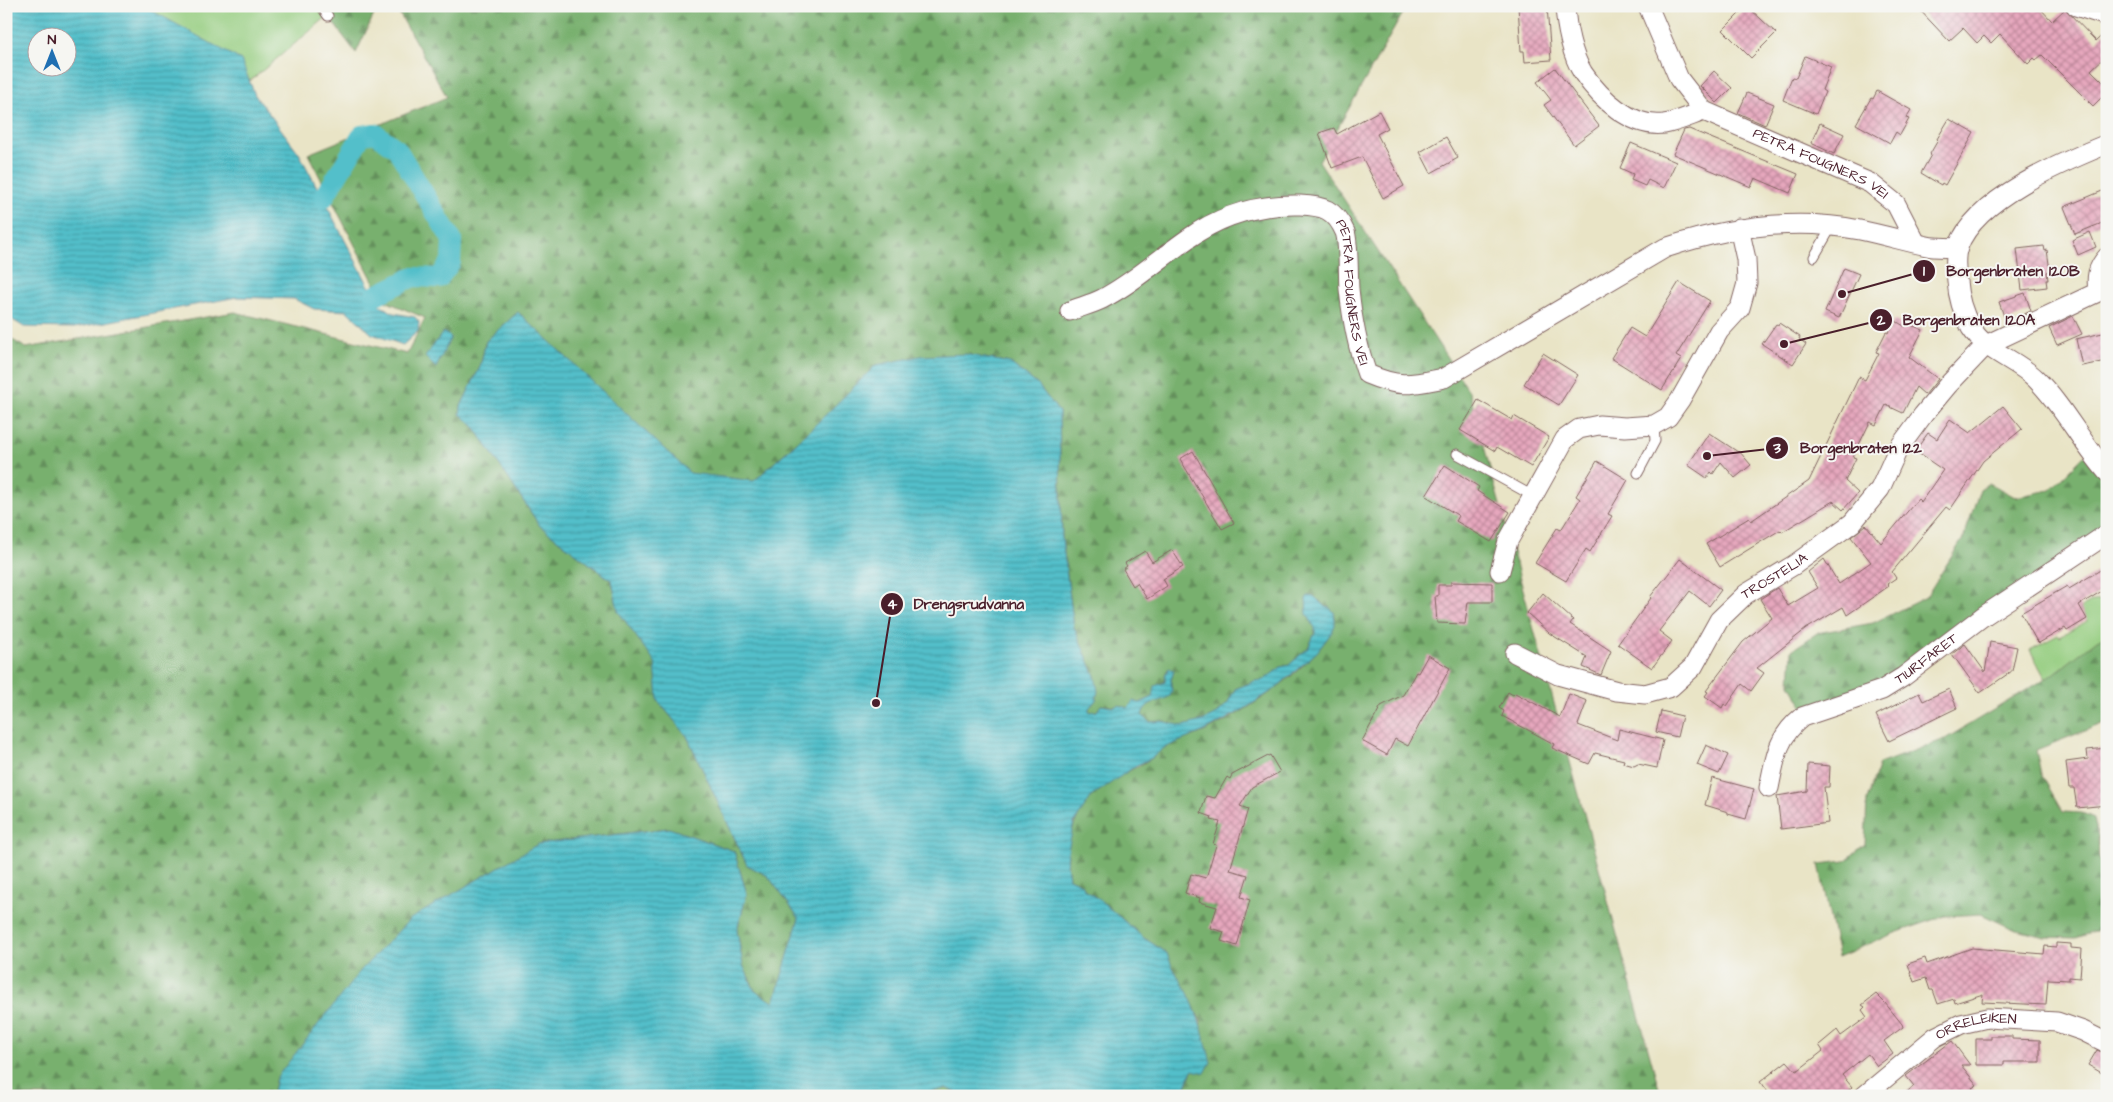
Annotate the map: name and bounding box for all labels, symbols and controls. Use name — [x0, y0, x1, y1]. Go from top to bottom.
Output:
north arrow — [28, 28, 78, 78]
text: N — [48, 30, 57, 50]
street label: PETRA FOUGNERS VEI — [1750, 123, 1893, 204]
street label: PETRA FOUGNERS VEI — [1330, 215, 1374, 368]
callout: Borgenbråten 120B — [1912, 256, 2090, 286]
text: 1 — [1923, 261, 1925, 282]
text: Borgenbråten 120B — [1946, 261, 2080, 284]
callout: Borgenbråten 120A — [1868, 305, 2046, 335]
text: 2 — [1876, 310, 1886, 331]
text: Borgenbråten 120A — [1903, 310, 2036, 333]
callout: Borgenbråten 122 — [1765, 433, 1932, 463]
text: 3 — [1772, 438, 1781, 459]
text: Borgenbråten 122 — [1800, 438, 1922, 461]
street label: TROSTELIA — [1737, 548, 1812, 605]
callout: Drengsrudvanna — [879, 589, 1035, 619]
text: 4 — [887, 594, 898, 615]
text: Drengsrudvanna — [914, 594, 1025, 617]
street label: TIURFARET — [1891, 629, 1962, 690]
street label: ORRELEIKEN — [1932, 1008, 2017, 1045]

